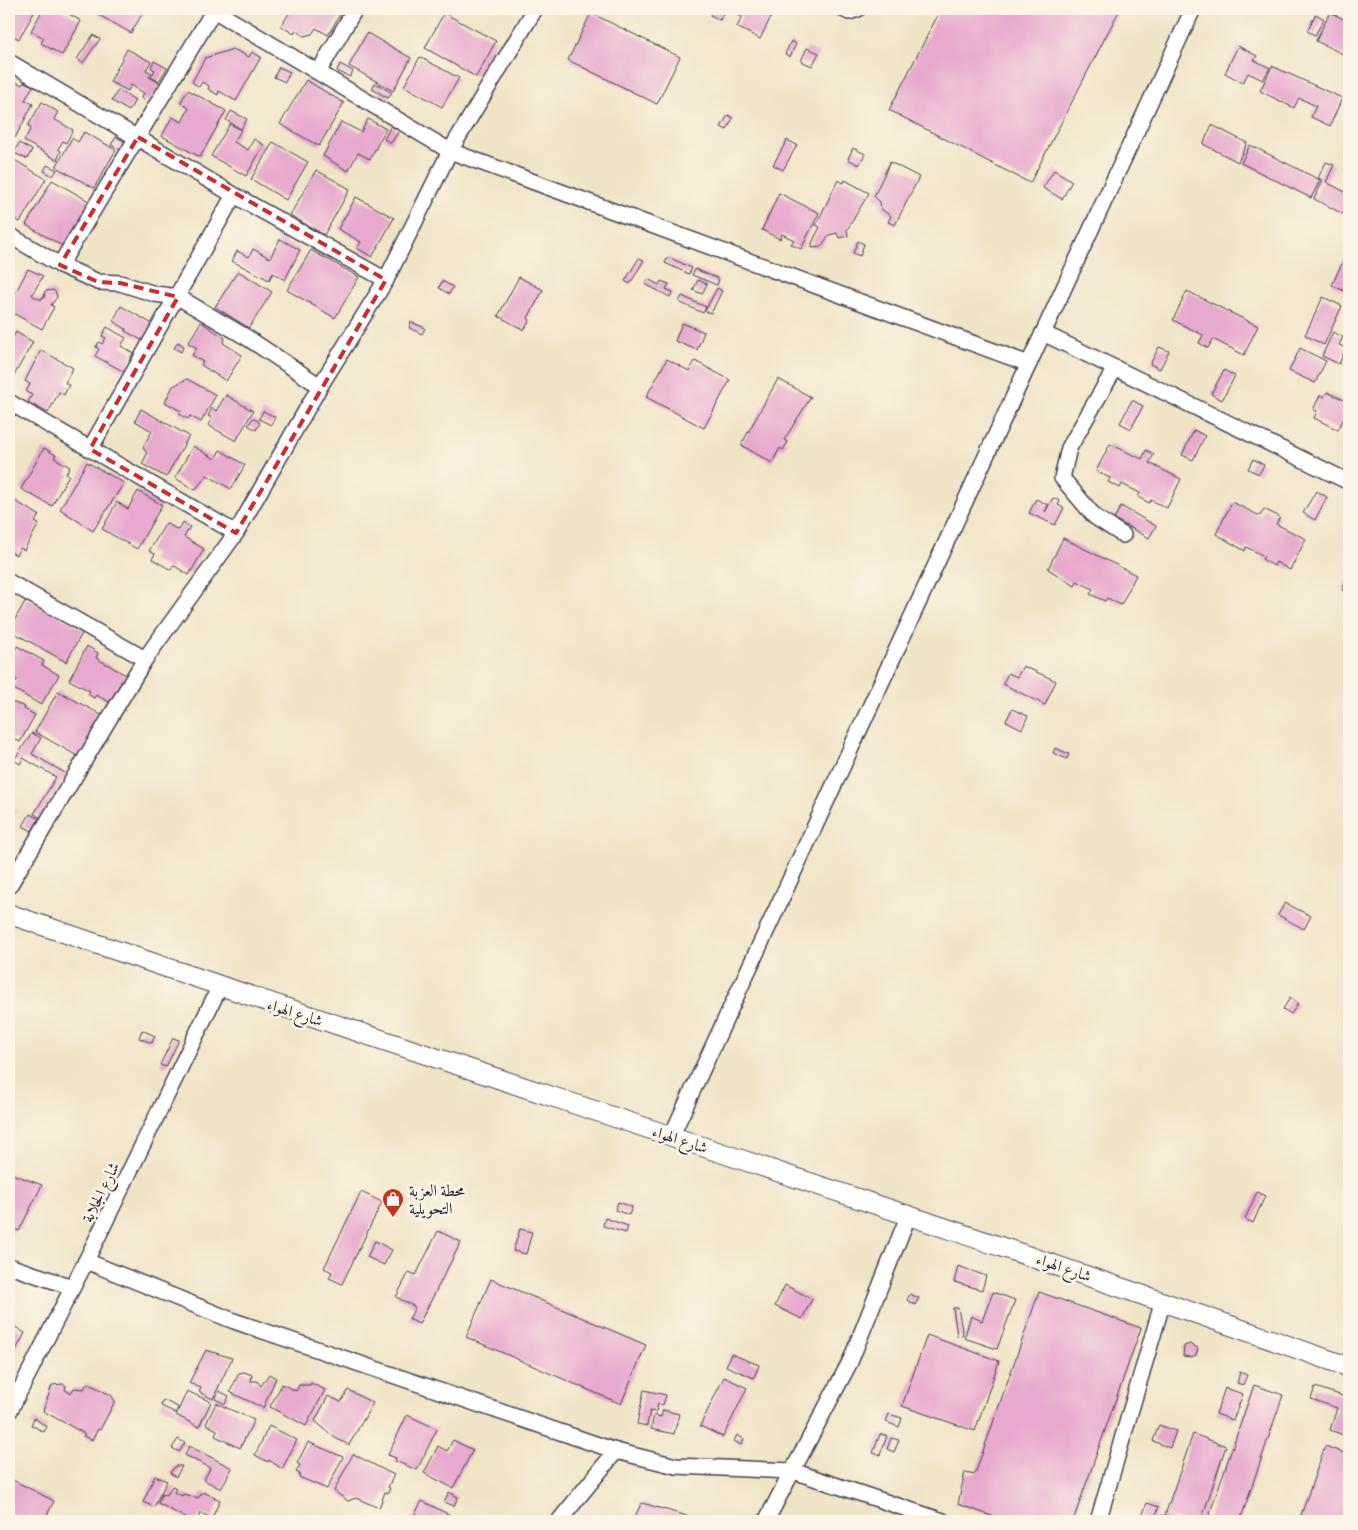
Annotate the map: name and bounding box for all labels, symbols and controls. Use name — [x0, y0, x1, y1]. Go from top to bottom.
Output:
street label: شارع الهواء — [263, 995, 325, 1034]
street label: شارع الهواء — [648, 1122, 710, 1161]
street label: شارع الجلابة — [78, 1159, 127, 1227]
place label: محطة العزبة التحويلية — [409, 1181, 465, 1219]
shop icon: محطة العزبة التحويلية — [381, 1187, 405, 1218]
street label: شارع الهواء — [1032, 1249, 1094, 1290]

